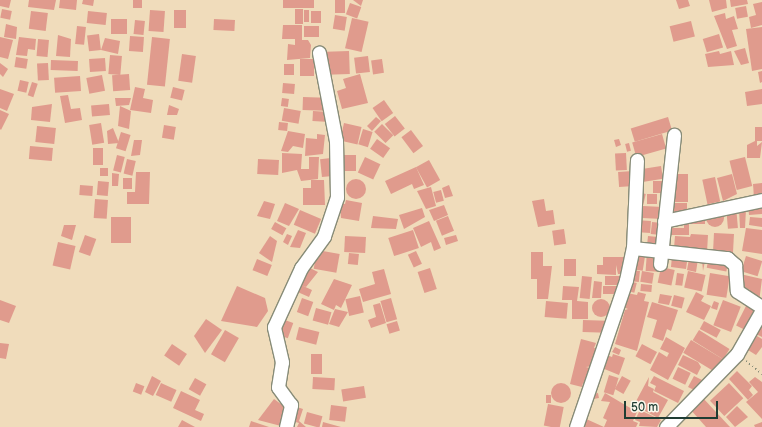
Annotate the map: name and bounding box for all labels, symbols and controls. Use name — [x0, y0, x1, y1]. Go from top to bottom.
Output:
scale bar — [626, 393, 720, 419]
text: 50 m — [631, 400, 658, 415]

